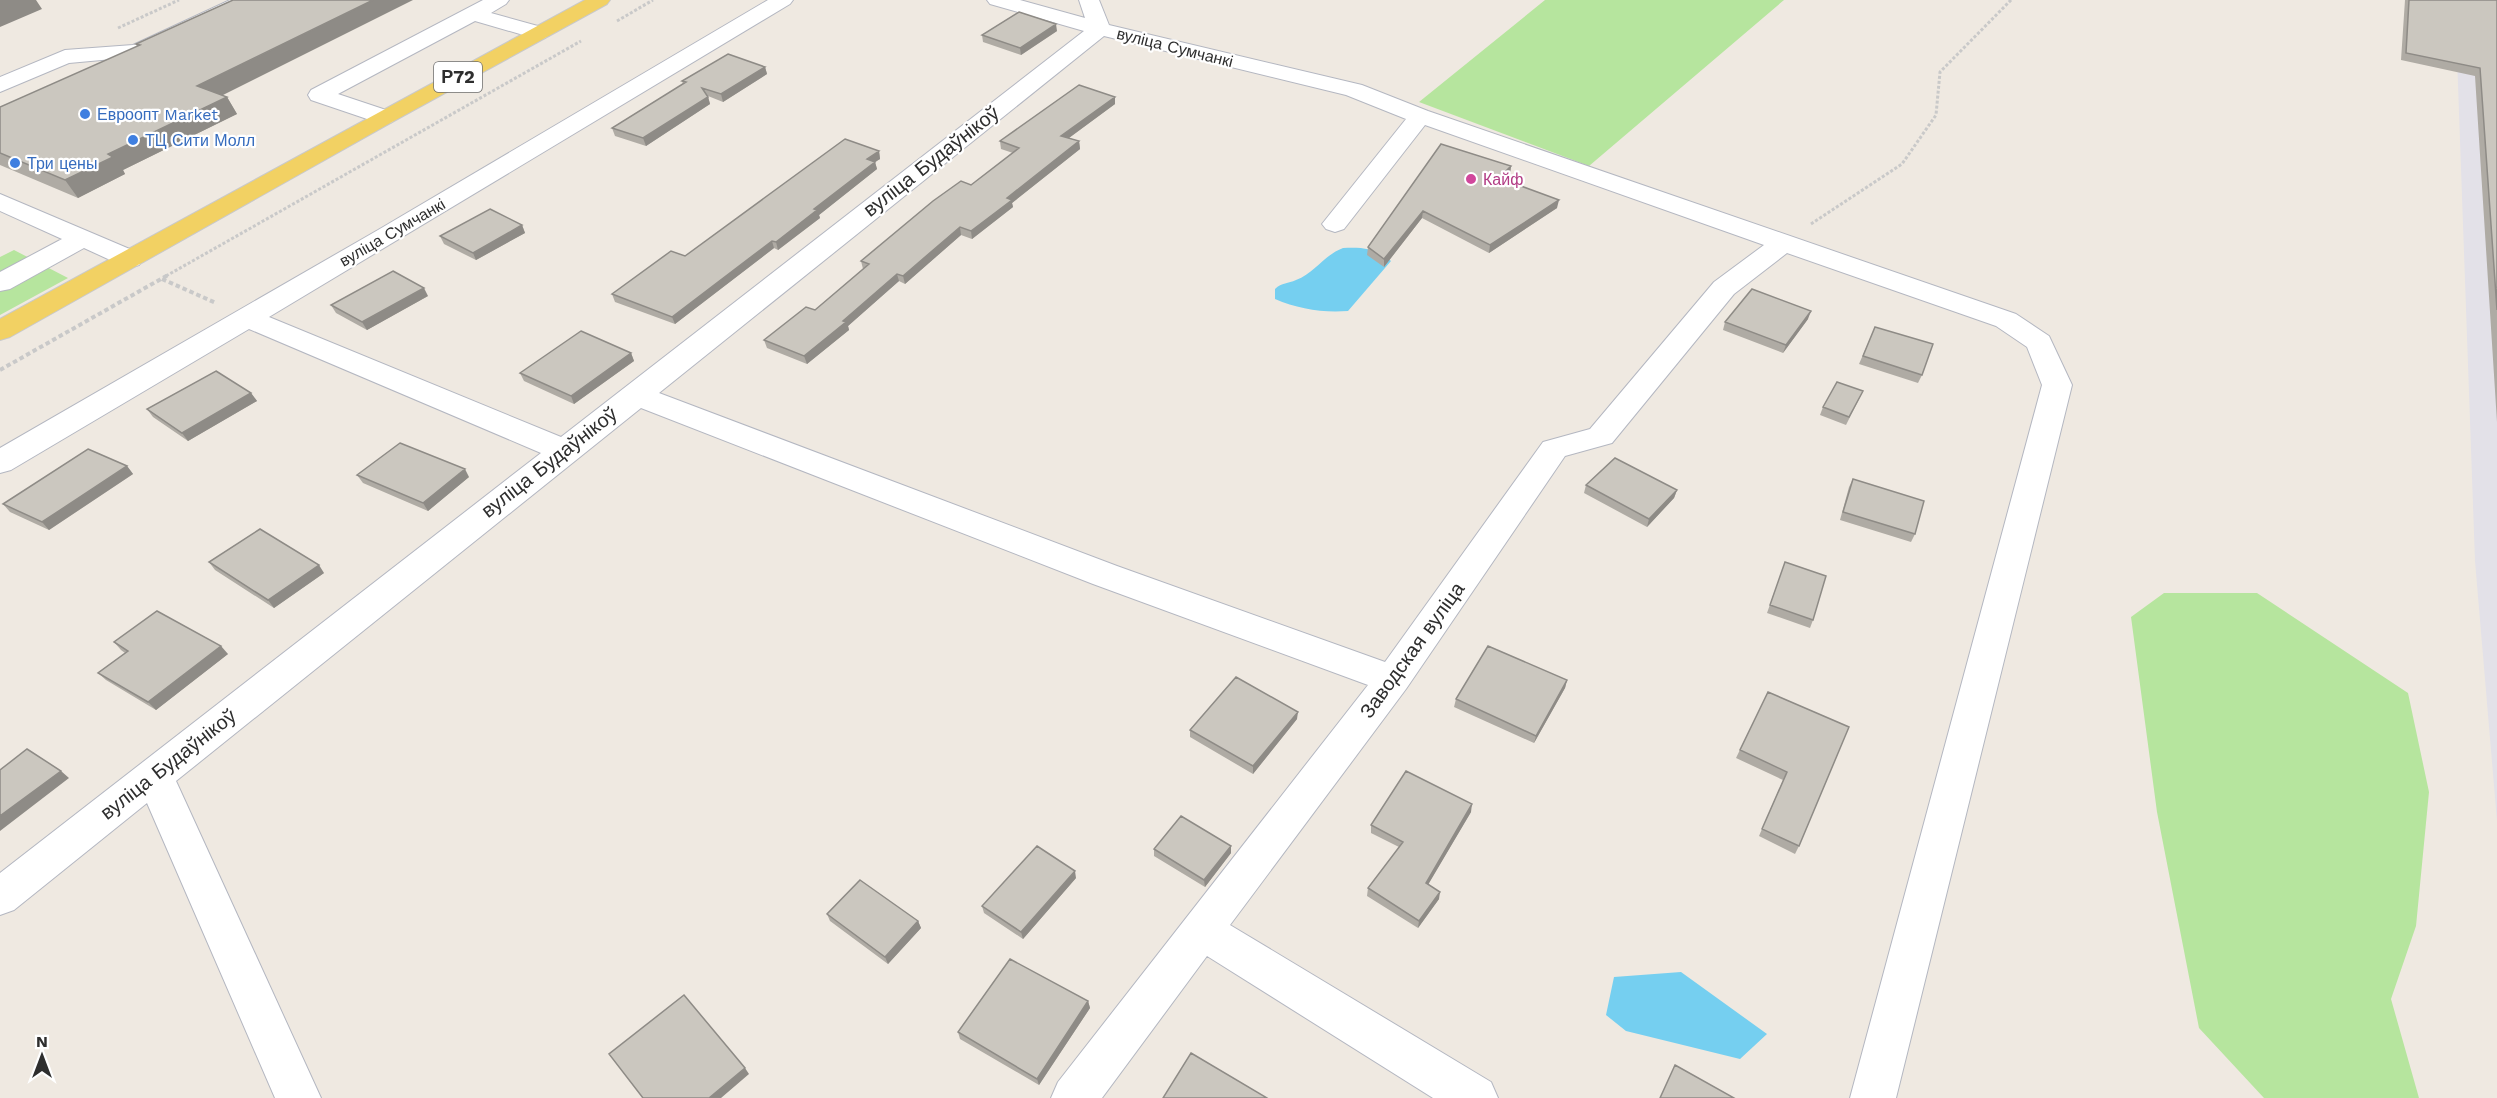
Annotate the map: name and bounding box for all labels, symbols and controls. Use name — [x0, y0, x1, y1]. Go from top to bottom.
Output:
street label: вуліца Сумчанкі — [1115, 24, 1235, 71]
road number: Р72 — [434, 62, 482, 92]
street label: вуліца Будаўнікоў — [858, 101, 1004, 221]
place label: Евроопт Market — [97, 105, 218, 124]
marker: Евроопт Market — [78, 107, 92, 121]
place label: ТЦ Сити Молл — [145, 131, 255, 150]
marker: ТЦ Сити Молл — [126, 133, 140, 147]
place label: Три цены — [27, 154, 97, 173]
marker: Три цены — [8, 156, 22, 170]
place label: Кайф — [1483, 170, 1523, 189]
marker: Кайф — [1464, 172, 1478, 186]
street label: вуліца Сумчанкі — [336, 194, 449, 270]
street label: вуліца Будаўнікоў — [476, 402, 622, 522]
street label: Заводская вуліца — [1355, 577, 1470, 723]
street label: вуліца Будаўнікоў — [95, 704, 241, 824]
north arrow — [12, 1026, 72, 1086]
text: N — [36, 1032, 48, 1051]

